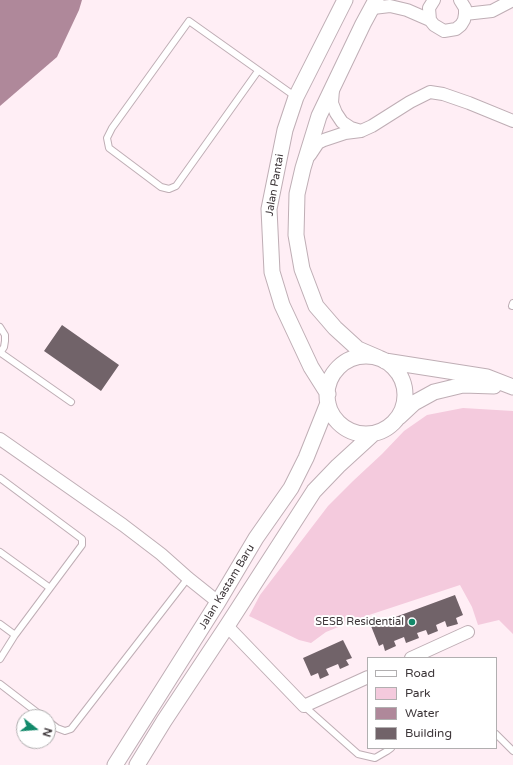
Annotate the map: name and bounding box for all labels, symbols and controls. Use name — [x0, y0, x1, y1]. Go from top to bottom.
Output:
street label: Jalan Pantai — [263, 153, 287, 217]
street label: Jalan Kastam Baru — [196, 542, 258, 632]
place label: SESB Residential — [315, 615, 404, 629]
marker: SESB Residential — [407, 617, 417, 627]
legend — [367, 657, 497, 749]
text: Road — [405, 666, 435, 680]
text: Park — [405, 686, 431, 700]
text: Water — [405, 706, 439, 720]
north arrow — [16, 709, 56, 749]
text: N — [39, 726, 55, 738]
text: Building — [405, 726, 452, 740]

